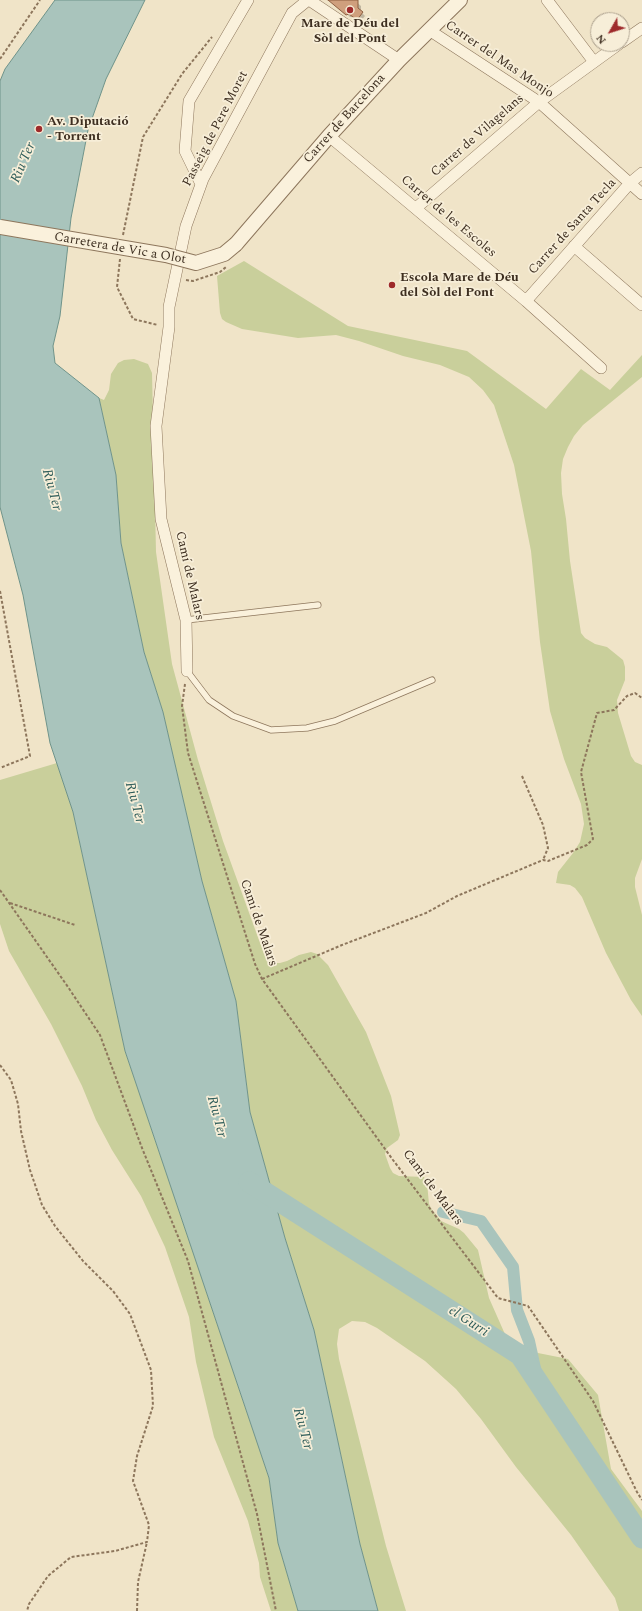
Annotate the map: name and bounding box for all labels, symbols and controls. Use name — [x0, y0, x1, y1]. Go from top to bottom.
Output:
marker: Mare de Déu del Sòl del Pont — [345, 5, 355, 15]
north arrow — [590, 12, 630, 52]
place label: Mare de Déu del Sòl del Pont — [301, 16, 399, 47]
street label: Carrer del Mas Monjo — [442, 18, 556, 102]
text: N — [592, 30, 611, 48]
street label: Passeig de Pere Moret — [180, 69, 252, 189]
street label: Carrer de Barcelona — [301, 71, 389, 167]
street label: Carrer de Vilagelans — [428, 91, 528, 181]
place label: Av. Diputació - Torrent — [47, 114, 129, 145]
marker: Av. Diputació - Torrent — [34, 124, 44, 134]
water label: Riu Ter — [8, 140, 40, 186]
street label: Carrer de les Escoles — [397, 173, 499, 261]
street label: Carrer de Santa Tecla — [526, 176, 620, 278]
street label: Carretera de Vic a Olot — [53, 230, 187, 268]
place label: Escola Mare de Déu del Sòl del Pont — [400, 270, 519, 301]
marker: Escola Mare de Déu del Sòl del Pont — [387, 280, 397, 290]
water label: Riu Ter — [37, 467, 65, 513]
street label: Camí de Malars — [171, 530, 207, 622]
water label: Riu Ter — [120, 780, 148, 826]
street label: Camí de Malars — [236, 878, 280, 968]
water label: Riu Ter — [202, 1094, 230, 1140]
street label: Camí de Malars — [398, 1147, 466, 1229]
water label: el Gurri — [445, 1303, 491, 1341]
water label: Riu Ter — [288, 1406, 316, 1452]

